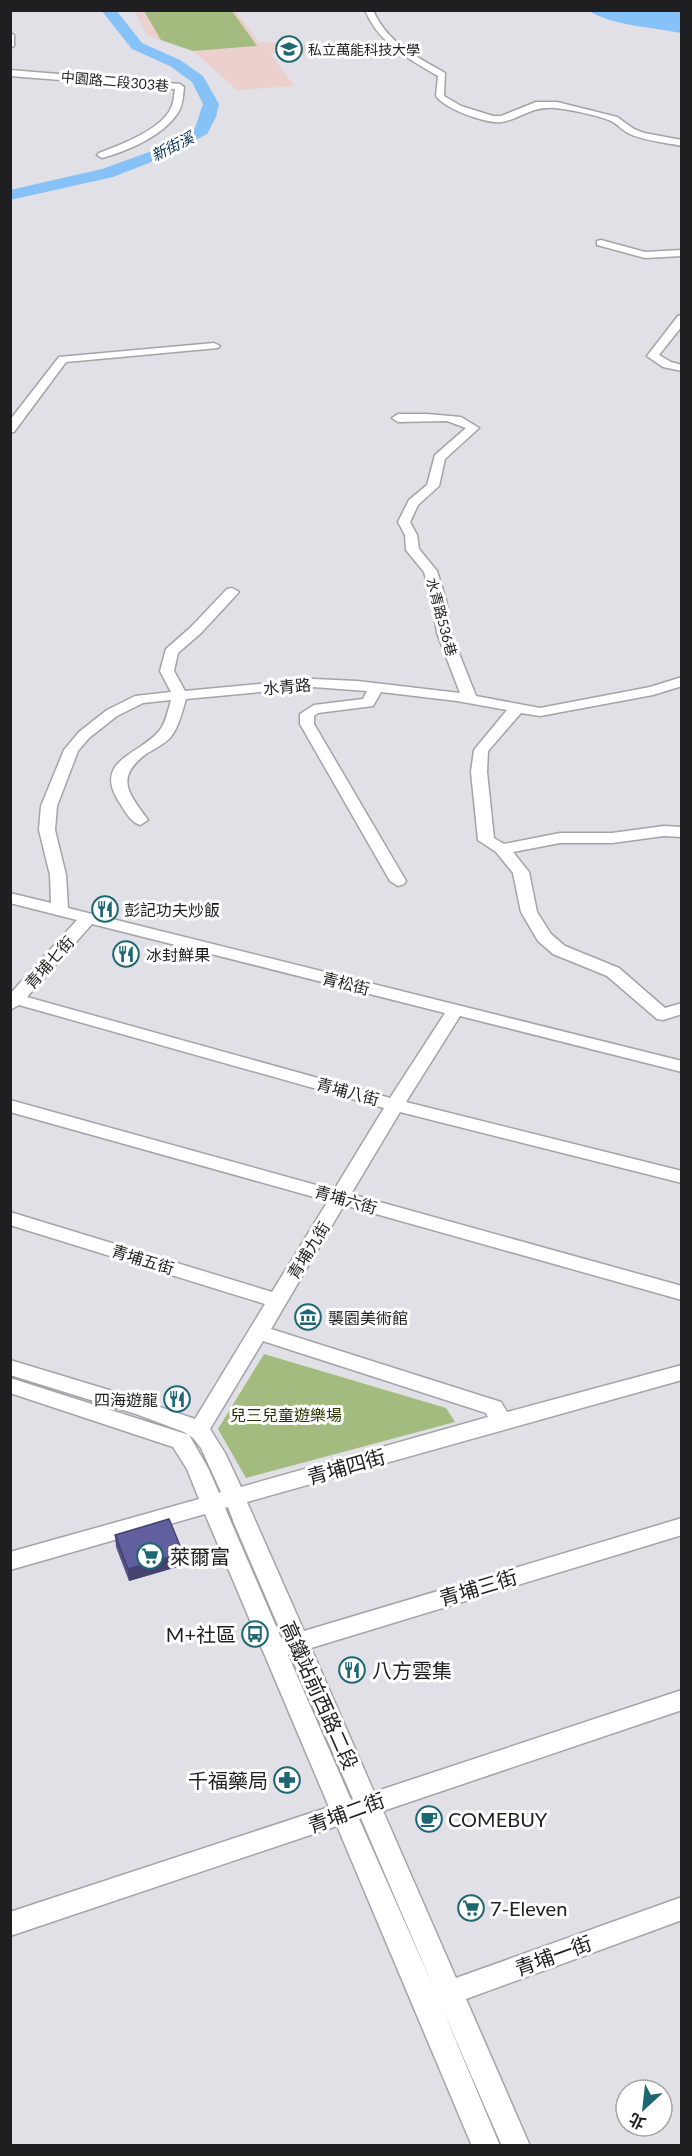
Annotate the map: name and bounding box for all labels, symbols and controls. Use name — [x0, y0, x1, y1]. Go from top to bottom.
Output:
school or university icon: 私立萬能科技大學 — [274, 34, 304, 64]
place label: 私立萬能科技大學 — [308, 41, 420, 58]
street label: 中園路二段303巷 — [60, 68, 170, 94]
water label: 新街溪 — [148, 127, 198, 164]
street label: 水青路536巷 — [423, 576, 461, 658]
street label: 水青路 — [262, 674, 312, 698]
restaurant icon: 彭記功夫炒飯 — [90, 894, 120, 924]
place label: 彭記功夫炒飯 — [124, 900, 220, 919]
street label: 青埔七街 — [21, 932, 77, 992]
restaurant icon: 冰封鮮果 — [111, 939, 141, 969]
place label: 冰封鮮果 — [146, 945, 210, 964]
street label: 青松街 — [320, 968, 372, 998]
street label: 青埔八街 — [315, 1074, 381, 1108]
street label: 青埔六街 — [313, 1181, 379, 1217]
street label: 青埔九街 — [283, 1218, 333, 1282]
street label: 青埔五街 — [110, 1241, 176, 1277]
museum icon: 襲園美術館 — [293, 1302, 323, 1332]
place label: 襲園美術館 — [328, 1308, 408, 1327]
restaurant icon: 四海遊龍 — [162, 1384, 192, 1414]
place label: 四海遊龍 — [94, 1390, 158, 1409]
park label: 兒三兒童遊樂場 — [230, 1405, 342, 1424]
street label: 青埔四街 — [304, 1443, 388, 1489]
supermarket icon: 萊爾富 — [135, 1541, 165, 1571]
place label: 萊爾富 — [170, 1544, 230, 1568]
street label: 青埔三街 — [436, 1564, 520, 1610]
street label: 高鐵站前西路二段 — [276, 1617, 364, 1773]
bus stop icon: M+社區 — [240, 1619, 270, 1649]
place label: M+社區 — [166, 1622, 236, 1646]
restaurant icon: 八方雲集 — [337, 1655, 367, 1685]
place label: 八方雲集 — [372, 1658, 452, 1682]
pharmacy icon: 千福藥局 — [272, 1765, 302, 1795]
place label: 千福藥局 — [188, 1768, 268, 1792]
street label: 青埔二街 — [304, 1787, 388, 1837]
cafe icon: COMEBUY — [414, 1804, 444, 1834]
place label: COMEBUY — [448, 1807, 548, 1831]
supermarket icon: 7-Eleven — [456, 1893, 486, 1923]
place label: 7-Eleven — [490, 1896, 567, 1920]
street label: 青埔一街 — [511, 1930, 595, 1980]
north arrow — [614, 2078, 674, 2138]
text: 北 — [626, 2110, 648, 2134]

